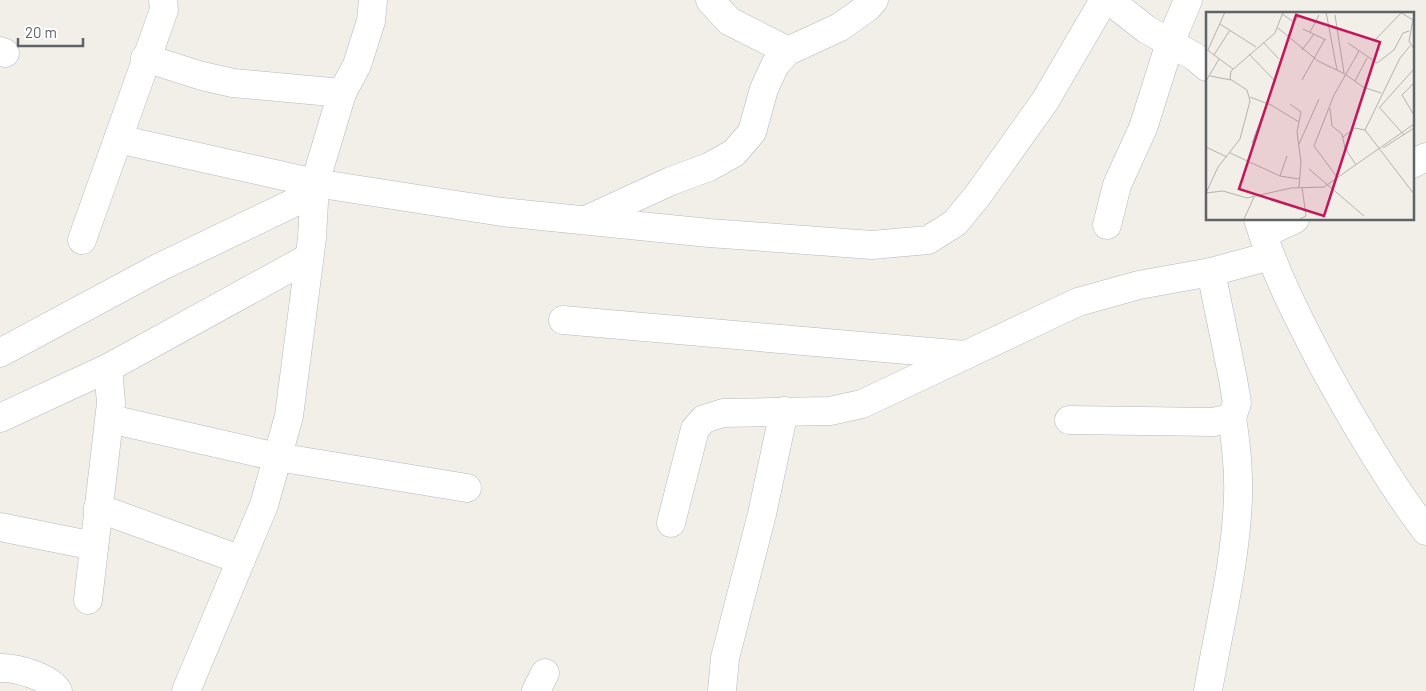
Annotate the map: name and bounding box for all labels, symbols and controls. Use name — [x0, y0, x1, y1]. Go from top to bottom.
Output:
inset map — [1206, 12, 1414, 220]
scale bar — [18, 15, 82, 47]
text: 20 m — [25, 23, 57, 41]

